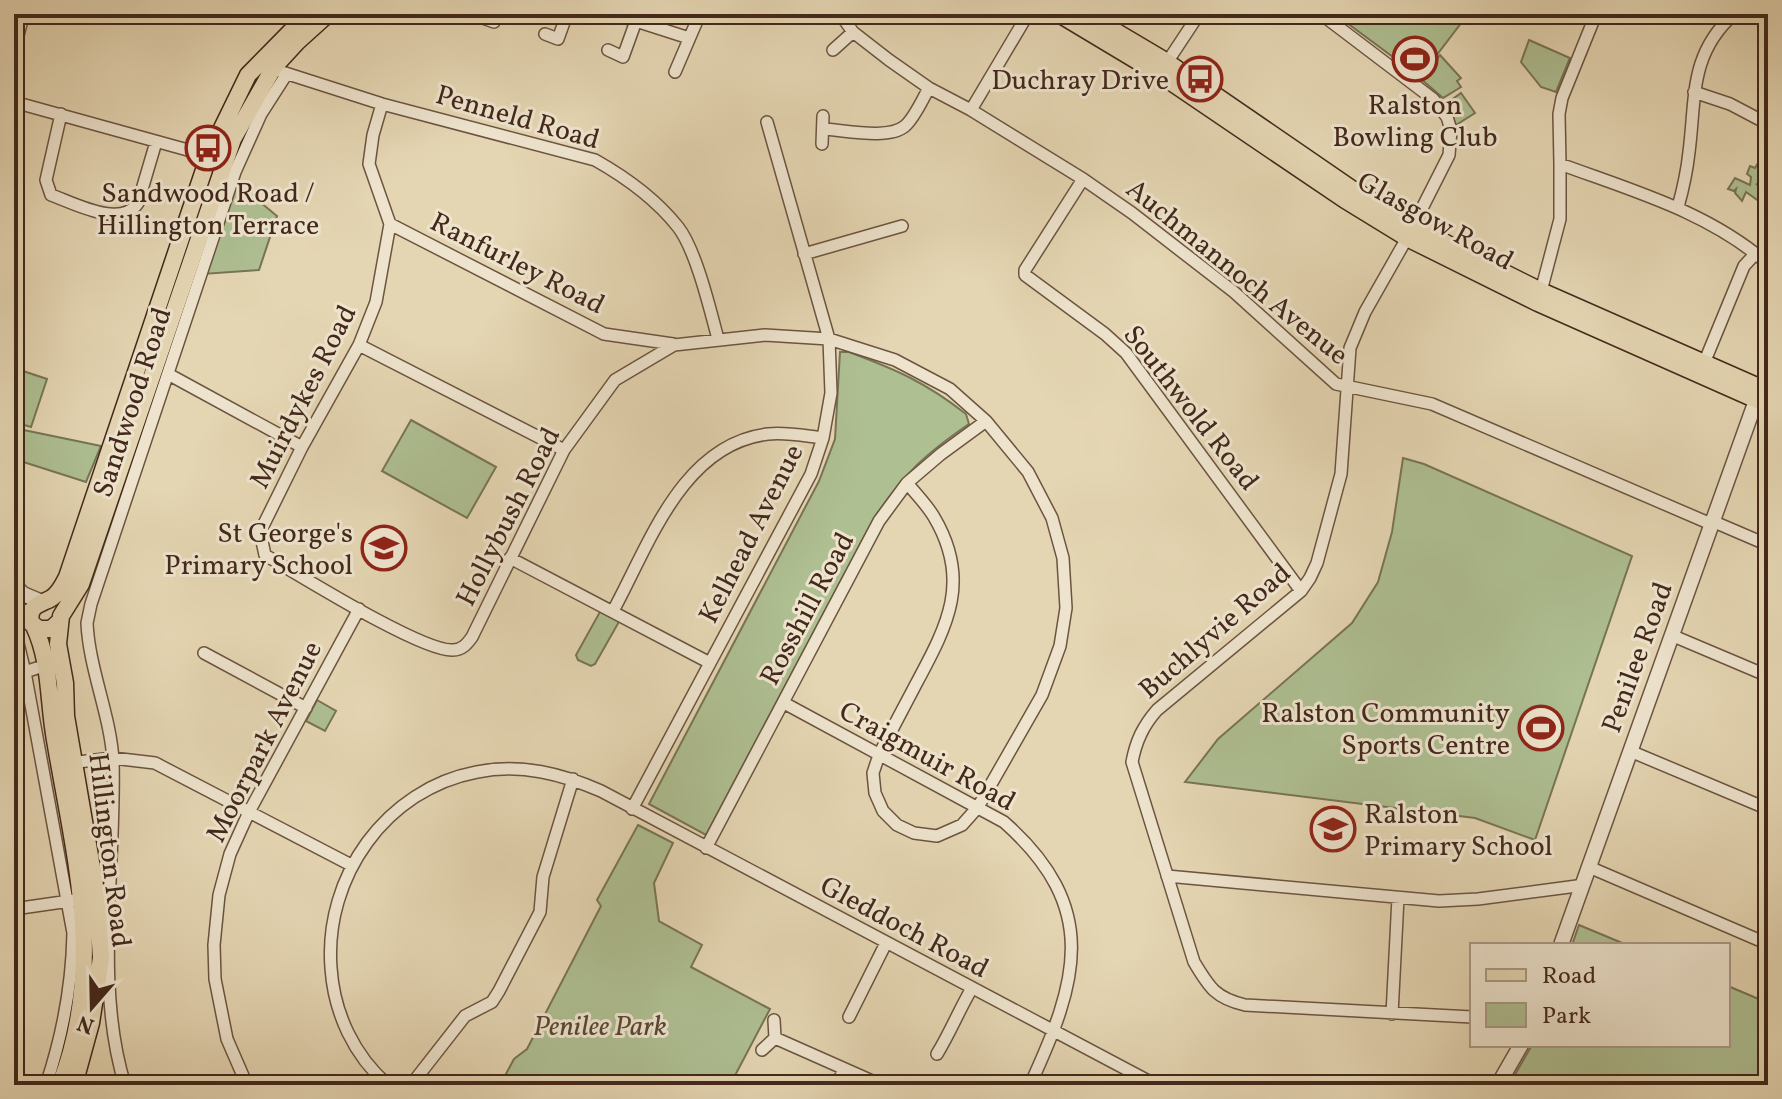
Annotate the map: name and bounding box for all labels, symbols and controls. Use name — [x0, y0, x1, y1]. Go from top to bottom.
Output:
sports icon: Ralston Bowling Club — [1391, 35, 1439, 83]
bus stop icon: Duchray Drive — [1176, 55, 1224, 103]
place label: Duchray Drive — [991, 62, 1169, 101]
street label: Penneld Road — [431, 76, 604, 160]
place label: Ralston Bowling Club — [1333, 87, 1497, 158]
bus stop icon: Sandwood Road / Hillington Terrace — [184, 124, 232, 172]
street label: Glasgow Road — [1350, 163, 1520, 281]
street label: Auchmannoch Avenue — [1117, 171, 1356, 375]
place label: Sandwood Road / Hillington Terrace — [97, 175, 319, 246]
street label: Ranfurley Road — [423, 203, 611, 325]
street label: Muirdykes Road — [241, 299, 367, 496]
street label: Sandwood Road — [84, 303, 182, 503]
street label: Southwold Road — [1113, 318, 1267, 500]
street label: Hollybush Road — [447, 421, 571, 613]
street label: Kelhead Avenue — [690, 438, 814, 630]
place label: St George's Primary School — [164, 515, 353, 586]
school or university icon: St George's Primary School — [360, 524, 408, 572]
street label: Rosshill Road — [752, 526, 865, 693]
street label: Buchlyvie Road — [1131, 555, 1300, 709]
street label: Penilee Road — [1593, 577, 1684, 739]
street label: Moorpark Avenue — [198, 635, 333, 850]
street label: Craigmuir Road — [832, 693, 1022, 822]
place label: Ralston Community Sports Centre — [1261, 695, 1510, 766]
sports icon: Ralston Community Sports Centre — [1517, 704, 1565, 752]
street label: Hillington Road — [77, 751, 140, 950]
place label: Ralston Primary School — [1364, 796, 1553, 867]
school or university icon: Ralston Primary School — [1309, 805, 1357, 853]
street label: Gleddoch Road — [813, 867, 995, 989]
legend — [1470, 943, 1730, 1047]
text: Road — [1542, 960, 1596, 994]
north arrow — [52, 967, 132, 1047]
text: Park — [1542, 1000, 1591, 1034]
text: N — [73, 1006, 99, 1041]
park label: Penilee Park — [533, 1008, 667, 1047]

